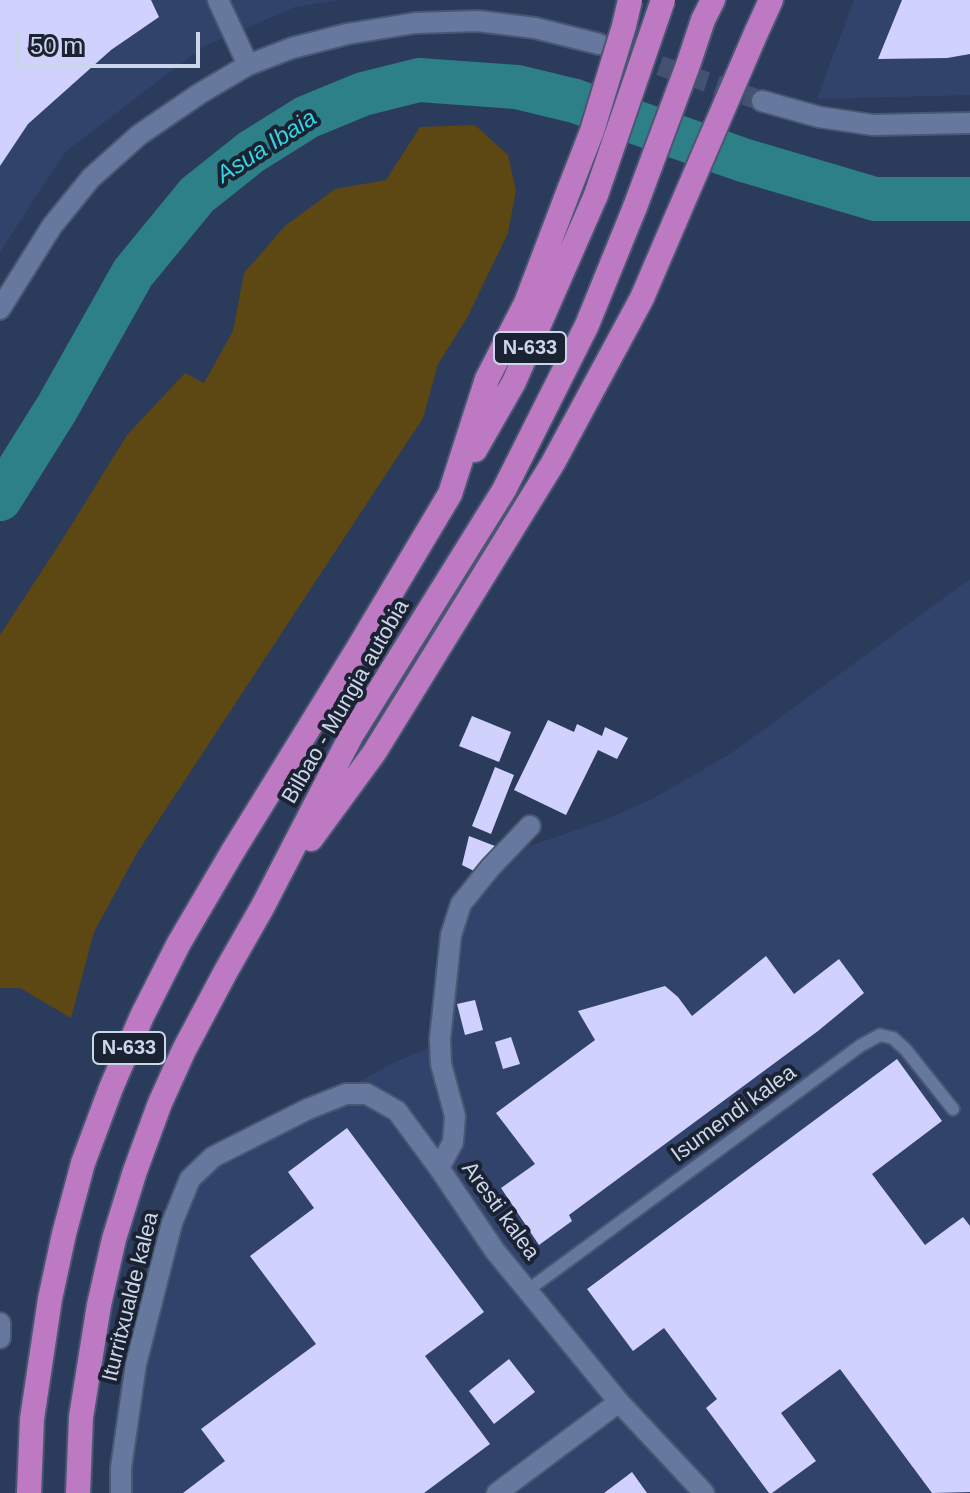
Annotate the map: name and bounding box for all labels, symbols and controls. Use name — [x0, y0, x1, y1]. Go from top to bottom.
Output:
scale bar — [20, 16, 204, 66]
text: 50 m — [30, 32, 83, 59]
water label: Asua Ibaia — [212, 104, 322, 190]
road number: N-633 — [494, 332, 566, 364]
street label: Bilbao - Mungia autobia — [277, 595, 415, 809]
road number: N-633 — [93, 1032, 165, 1064]
street label: Isumendi kalea — [666, 1060, 802, 1168]
street label: Aresti kalea — [456, 1157, 544, 1265]
street label: Iturritxualde kalea — [97, 1210, 165, 1384]

